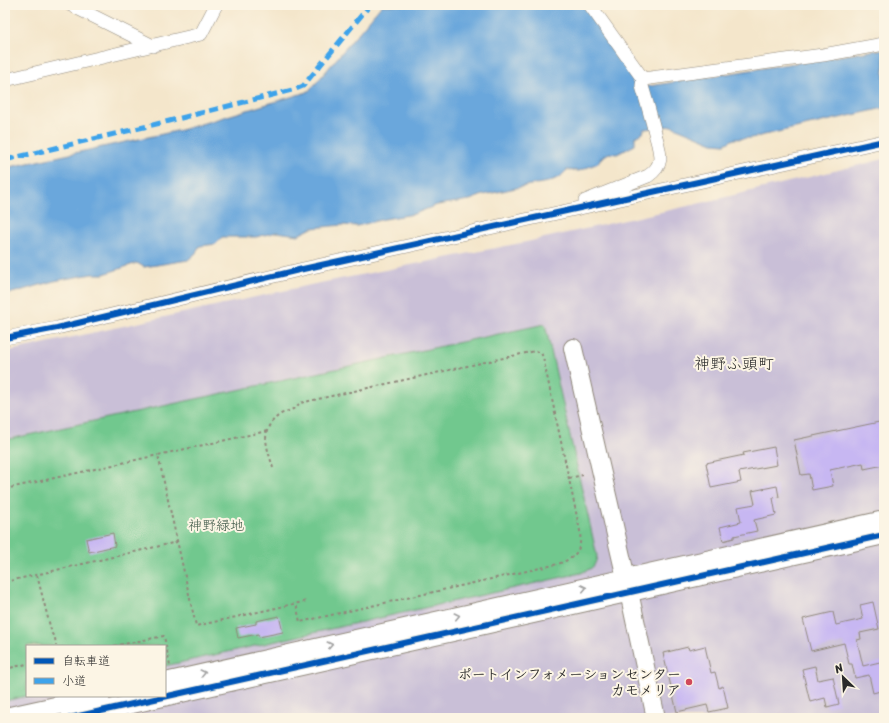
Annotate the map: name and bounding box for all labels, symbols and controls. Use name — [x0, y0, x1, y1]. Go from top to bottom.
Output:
district label: 神野ふ頭町 — [694, 349, 774, 378]
park label: 神野緑地 — [188, 513, 244, 538]
one-way arrow — [580, 584, 587, 592]
one-way arrow — [454, 613, 460, 621]
one-way arrow — [327, 641, 333, 649]
legend — [26, 645, 166, 697]
text: 自転車道 — [62, 650, 110, 672]
north arrow — [823, 657, 863, 697]
text: N — [831, 658, 847, 679]
place label: ポートインフォメーションセンター カモメリア — [458, 662, 681, 703]
text: 小道 — [62, 670, 86, 692]
one-way arrow — [200, 670, 206, 678]
marker: ポートインフォメーションセンター カモメリア — [684, 677, 694, 687]

